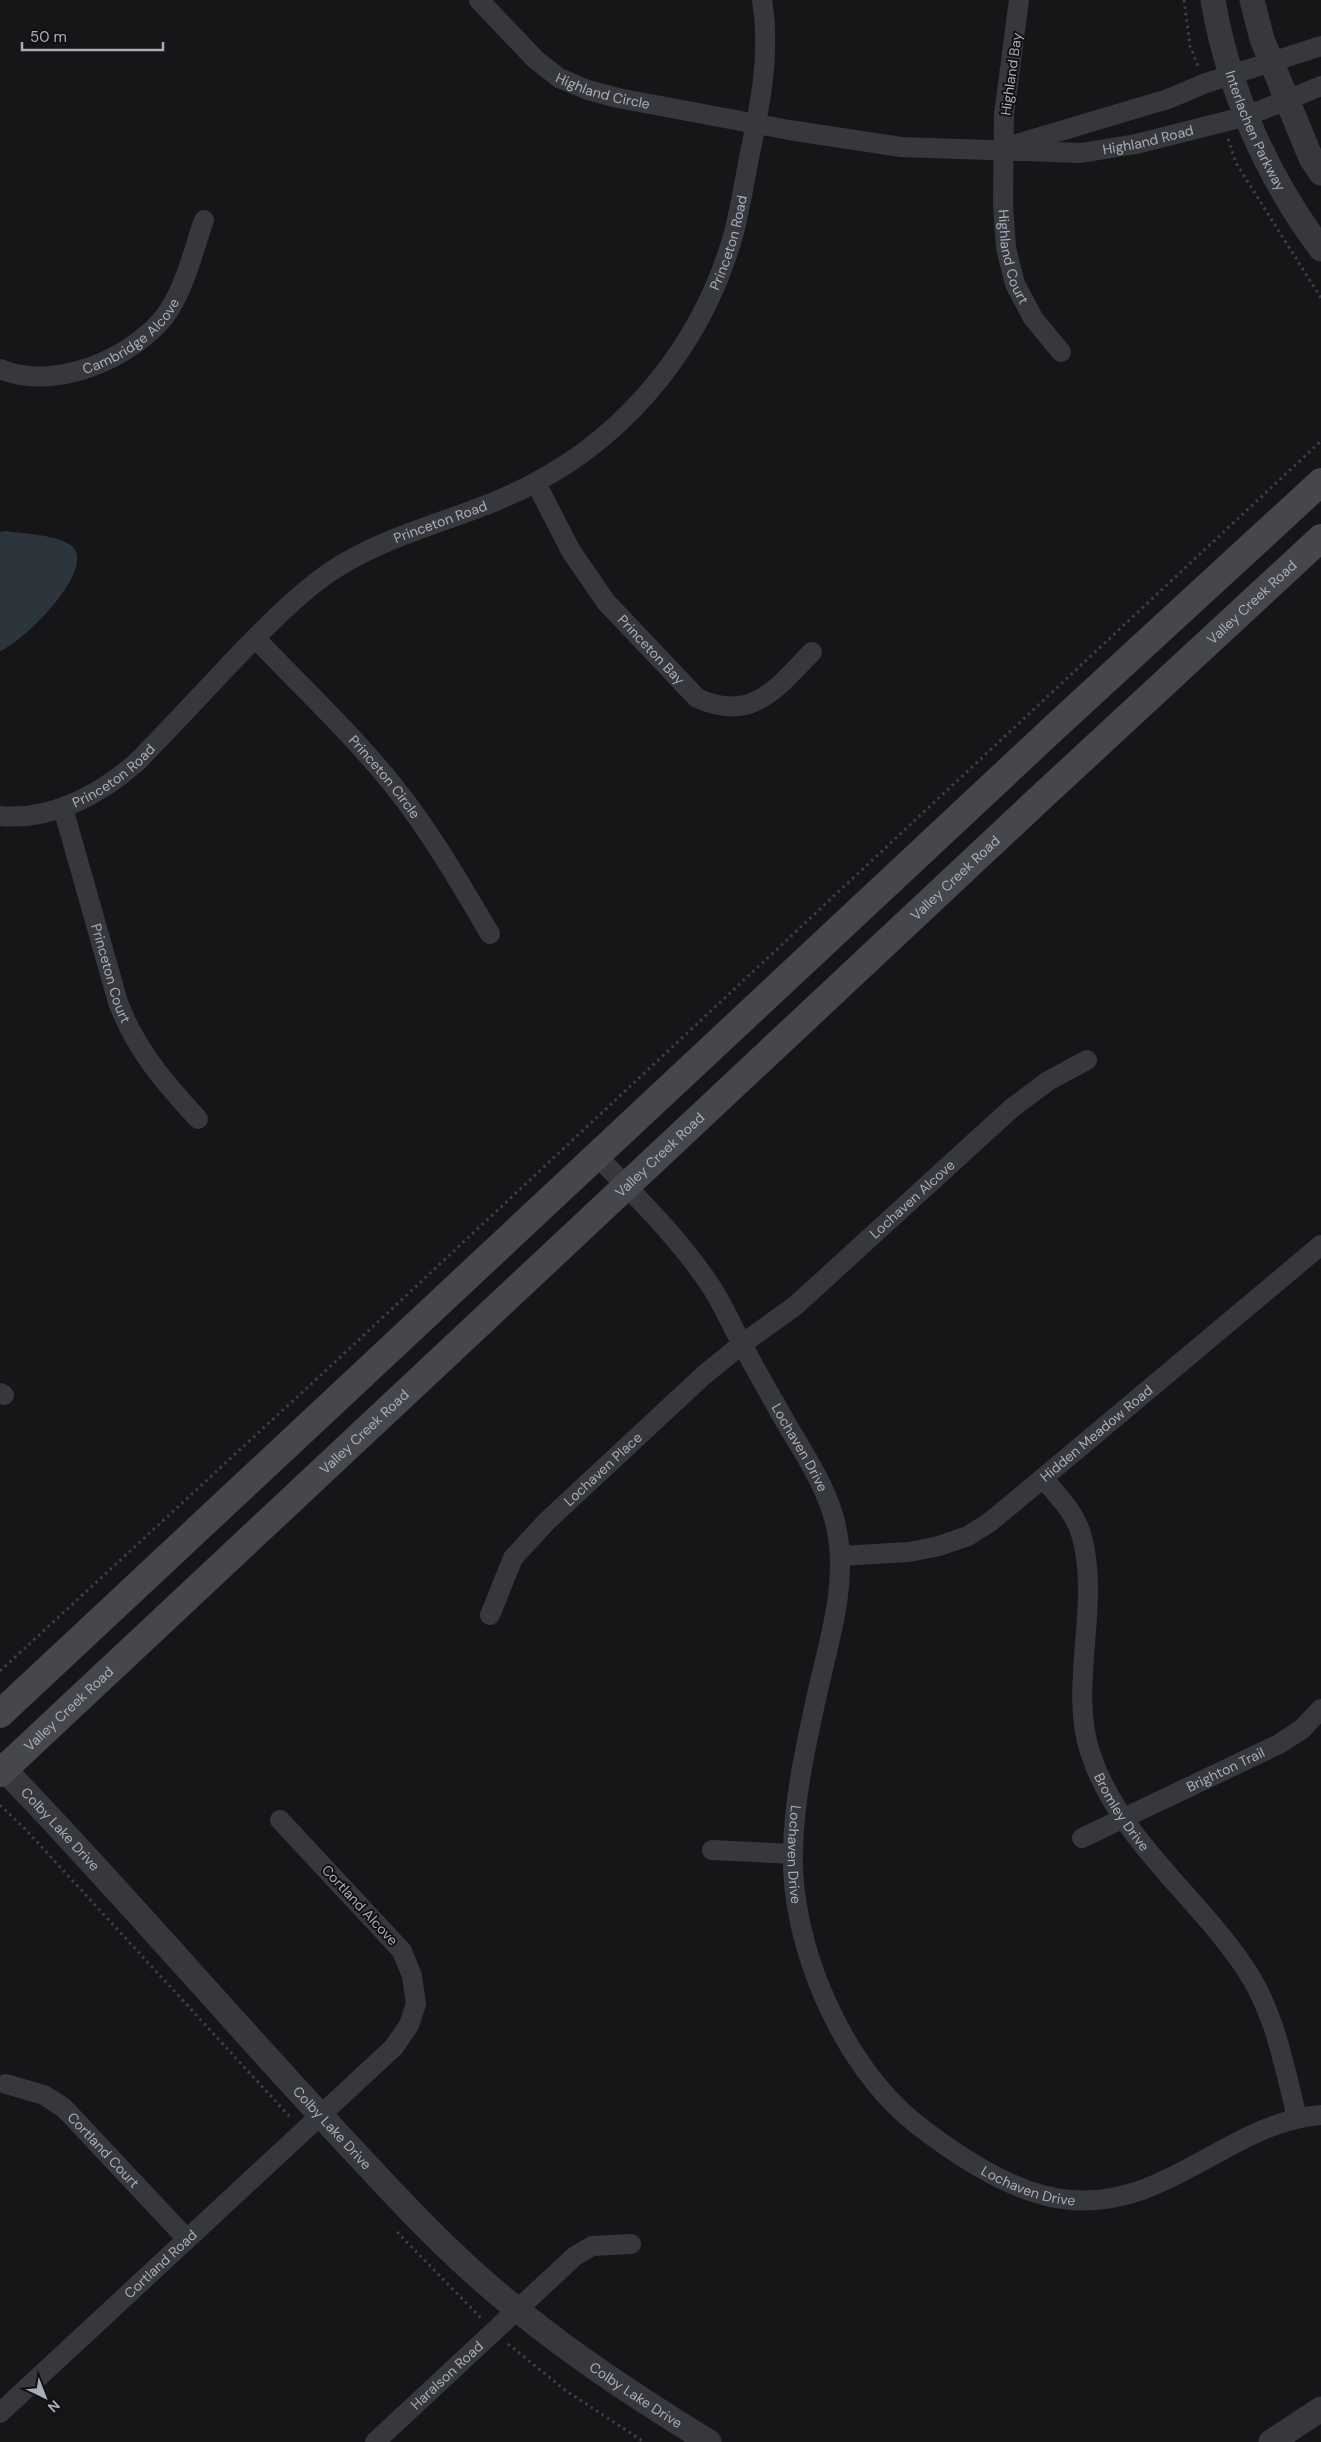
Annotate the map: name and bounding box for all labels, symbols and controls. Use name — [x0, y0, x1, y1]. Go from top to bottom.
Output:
scale bar — [22, 20, 164, 52]
text: 50 m — [30, 27, 67, 47]
street label: Highland Bay — [996, 31, 1026, 117]
street label: Interlachen Parkway — [1221, 68, 1290, 194]
street label: Highland Circle — [553, 69, 652, 113]
street label: Highland Road — [1101, 121, 1195, 158]
street label: Princeton Road — [705, 194, 751, 293]
street label: Highland Court — [994, 209, 1033, 307]
street label: Cambridge Alcove — [80, 295, 183, 378]
street label: Princeton Road — [391, 496, 490, 547]
street label: Valley Creek Road — [1203, 556, 1300, 648]
street label: Princeton Bay — [614, 611, 689, 688]
street label: Princeton Circle — [345, 731, 424, 822]
street label: Princeton Road — [69, 740, 159, 812]
street label: Valley Creek Road — [907, 832, 1004, 924]
street label: Princeton Court — [87, 922, 135, 1026]
street label: Valley Creek Road — [611, 1109, 708, 1201]
street label: Lochaven Alcove — [866, 1156, 959, 1242]
street label: Hidden Meadow Road — [1036, 1381, 1156, 1486]
street label: Valley Creek Road — [316, 1386, 413, 1478]
street label: Lochaven Drive — [768, 1400, 832, 1495]
street label: Lochaven Place — [560, 1428, 646, 1510]
street label: Valley Creek Road — [20, 1662, 117, 1755]
street label: Brighton Trail — [1183, 1743, 1268, 1796]
street label: Bromley Drive — [1090, 1770, 1153, 1855]
street label: Colby Lake Drive — [17, 1783, 104, 1875]
street label: Lochaven Drive — [784, 1804, 805, 1905]
street label: Cortland Alcove — [318, 1861, 402, 1949]
street label: Colby Lake Drive — [289, 2082, 376, 2173]
street label: Cortland Court — [64, 2108, 143, 2192]
street label: Lochaven Drive — [978, 2161, 1076, 2209]
street label: Cortland Road — [120, 2226, 201, 2302]
street label: Haralson Road — [407, 2337, 487, 2413]
street label: Colby Lake Drive — [586, 2358, 686, 2432]
north arrow — [20, 2372, 70, 2422]
text: N — [44, 2396, 64, 2417]

